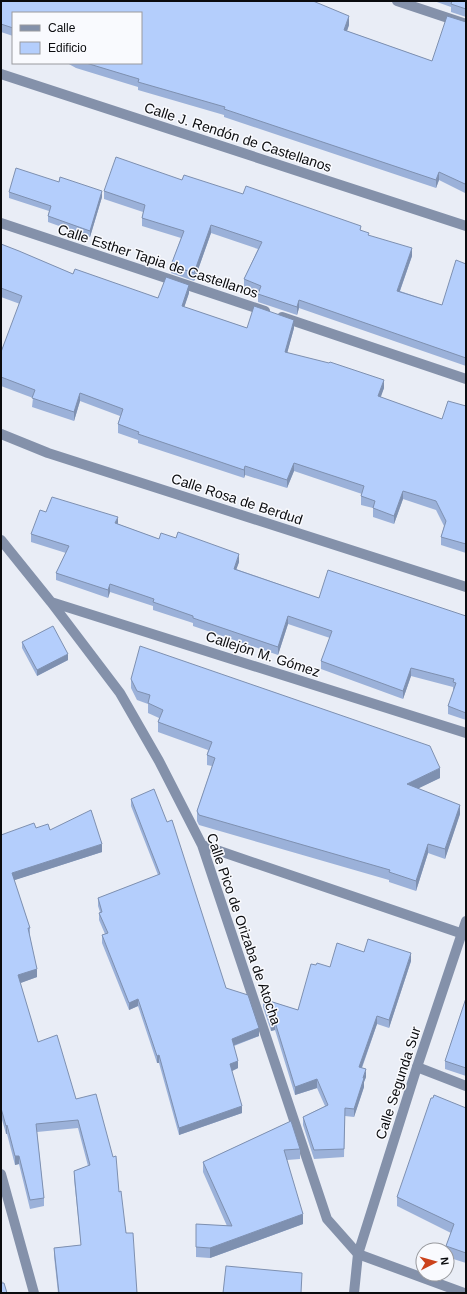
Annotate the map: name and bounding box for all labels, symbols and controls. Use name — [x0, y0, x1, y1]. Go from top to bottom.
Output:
legend — [12, 12, 142, 64]
text: Calle — [48, 21, 76, 35]
text: Edificio — [48, 41, 87, 55]
street label: Calle J. Rendón de Castellanos — [142, 99, 334, 175]
street label: Calle Esther Tapia de Castellanos — [56, 221, 260, 301]
street label: Calle Rosa de Berdud — [169, 470, 305, 528]
street label: Callejón M. Gómez — [204, 628, 322, 680]
street label: Calle Pico de Orizaba de Atocha — [204, 831, 284, 1027]
street label: Calle Segunda Sur — [372, 1024, 424, 1141]
north arrow — [415, 1242, 455, 1282]
text: N — [439, 1256, 451, 1266]

